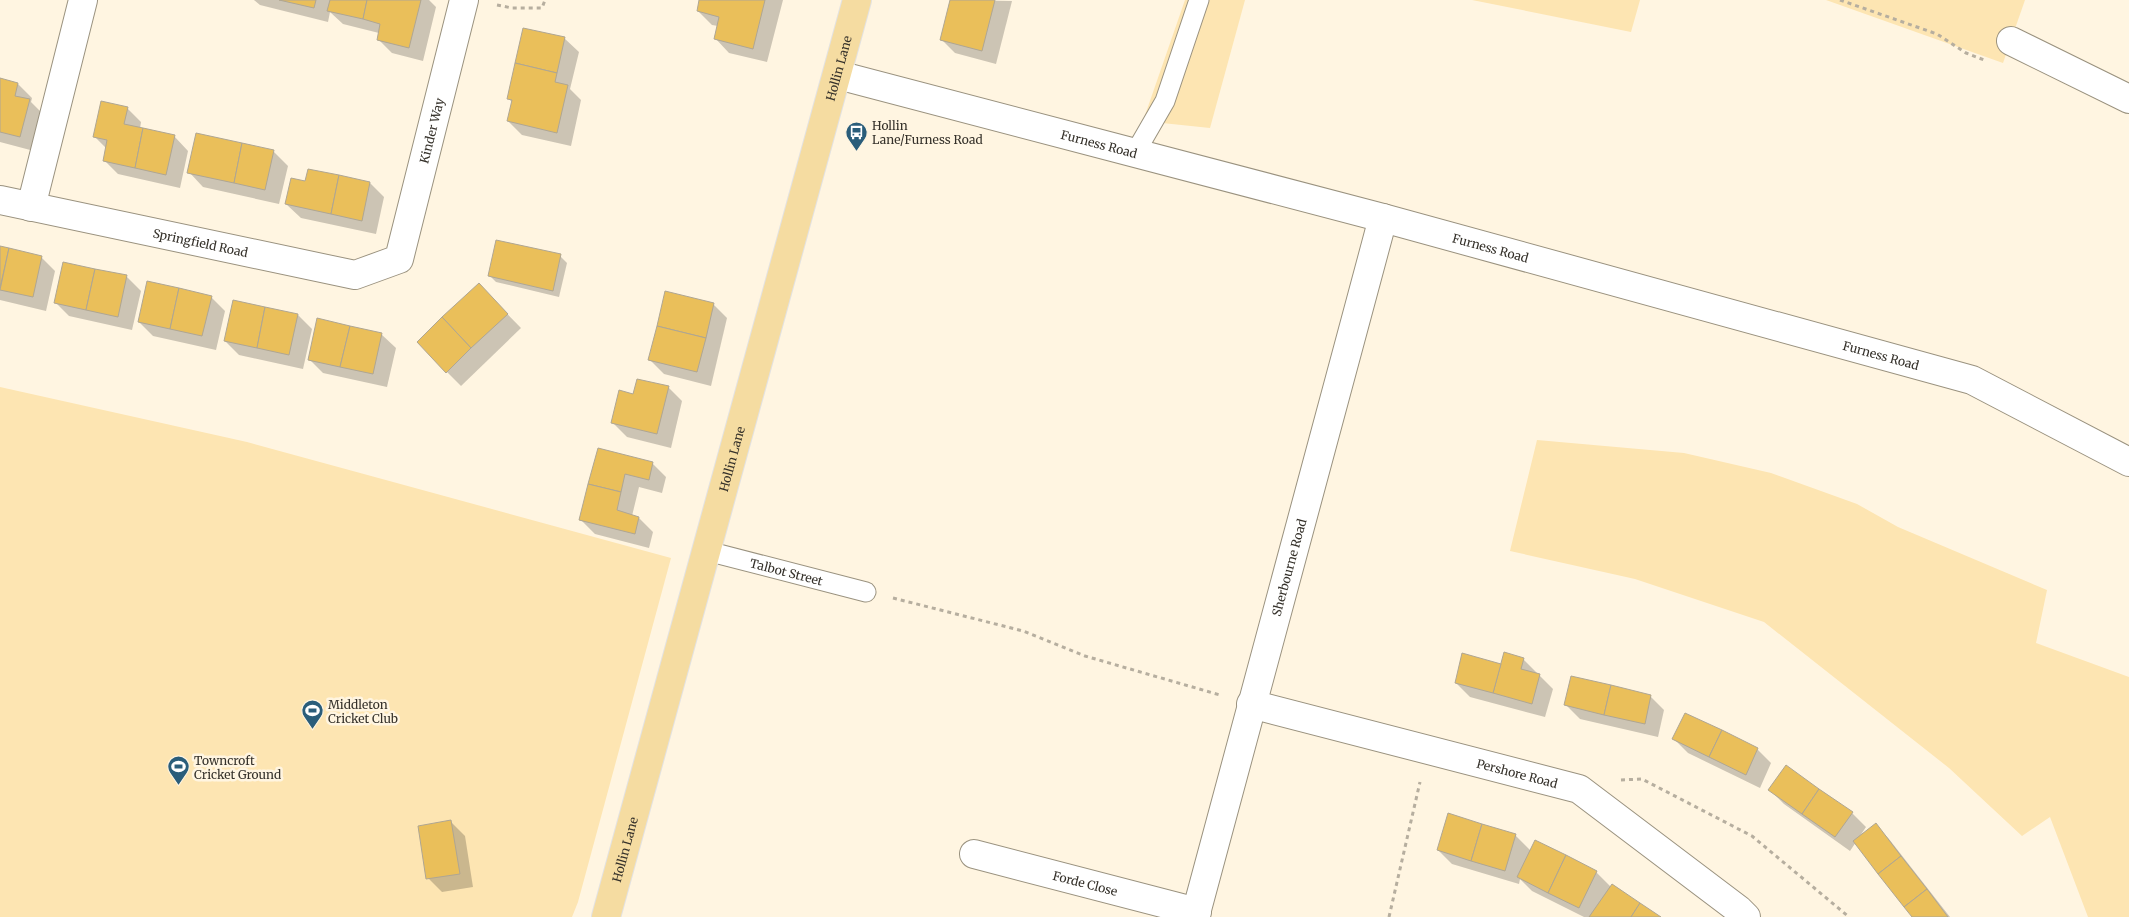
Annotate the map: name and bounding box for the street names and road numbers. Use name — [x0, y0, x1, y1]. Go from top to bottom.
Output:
street label: Hollin Lane — [822, 34, 854, 103]
street label: Kinder Way — [416, 96, 447, 165]
street label: Furness Road — [1059, 126, 1139, 161]
street label: Springfield Road — [152, 225, 249, 260]
street label: Furness Road — [1451, 230, 1530, 265]
street label: Furness Road — [1841, 337, 1921, 373]
street label: Hollin Lane — [715, 425, 747, 493]
street label: Sherbourne Road — [1268, 517, 1309, 618]
street label: Talbot Street — [748, 555, 825, 588]
street label: Pershore Road — [1475, 755, 1559, 791]
street label: Hollin Lane — [608, 815, 641, 884]
street label: Forde Close — [1051, 867, 1119, 899]

